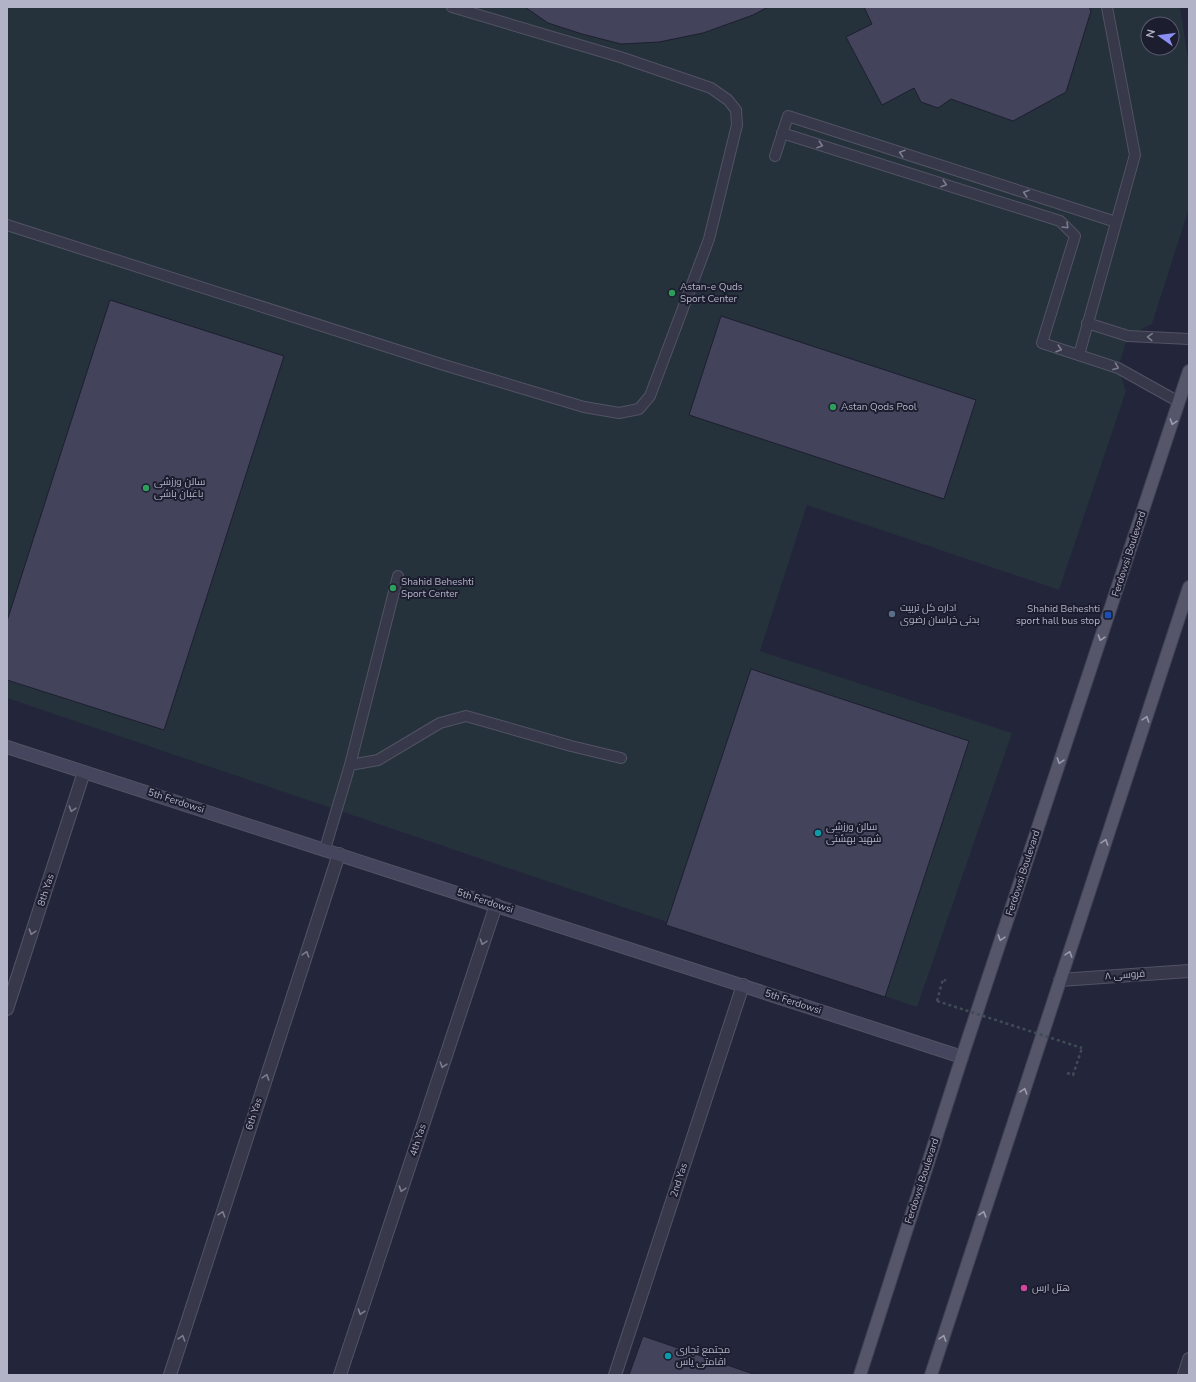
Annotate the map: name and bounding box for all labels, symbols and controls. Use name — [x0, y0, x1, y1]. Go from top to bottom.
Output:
north arrow — [1140, 16, 1180, 56]
text: N — [1143, 28, 1159, 40]
one-way arrow — [816, 140, 823, 148]
one-way arrow — [899, 149, 906, 157]
one-way arrow — [940, 179, 947, 188]
one-way arrow — [1022, 189, 1029, 198]
one-way arrow — [1061, 221, 1068, 229]
place label: Astan-e Quds Sport Center — [680, 280, 743, 306]
marker: Astan-e Quds Sport Center — [667, 288, 677, 298]
one-way arrow — [1147, 333, 1153, 342]
one-way arrow — [1056, 344, 1063, 353]
one-way arrow — [1112, 363, 1119, 371]
place label: Astan Qods Pool — [841, 400, 917, 414]
marker: Astan Qods Pool — [828, 402, 838, 412]
one-way arrow — [1169, 418, 1177, 425]
place label: سالن ورزشی باغبان باشی — [154, 475, 205, 501]
marker: سالن ورزشی باغبان باشی — [141, 483, 151, 493]
street label: Ferdowsi Boulevard — [1109, 509, 1149, 599]
place label: Shahid Beheshti Sport Center — [401, 575, 474, 601]
marker: Shahid Beheshti Sport Center — [388, 583, 398, 593]
place label: اداره کل تربیت بدنی خراسان رضوی — [900, 601, 979, 627]
place label: Shahid Beheshti sport hall bus stop — [1016, 602, 1100, 628]
marker: اداره کل تربیت بدنی خراسان رضوی — [887, 609, 897, 619]
marker: Shahid Beheshti sport hall bus stop — [1103, 610, 1113, 620]
one-way arrow — [1097, 634, 1106, 641]
one-way arrow — [1141, 716, 1150, 723]
one-way arrow — [1056, 758, 1065, 765]
street label: 5th Ferdowsi — [146, 785, 206, 817]
one-way arrow — [69, 805, 77, 812]
place label: سالن ورزشی شهید بهشتی — [826, 820, 881, 846]
marker: سالن ورزشی شهید بهشتی — [813, 828, 823, 838]
street label: Ferdowsi Boulevard — [1003, 828, 1043, 918]
one-way arrow — [1101, 839, 1109, 846]
street label: 8th Yas — [34, 872, 58, 908]
street label: 5th Ferdowsi — [455, 885, 515, 917]
one-way arrow — [28, 929, 37, 936]
one-way arrow — [998, 934, 1006, 941]
one-way arrow — [480, 938, 488, 945]
one-way arrow — [301, 950, 310, 957]
one-way arrow — [1064, 951, 1072, 958]
street label: فروسی ۸ — [1104, 967, 1146, 983]
street label: 5th Ferdowsi — [763, 986, 823, 1018]
one-way arrow — [439, 1062, 447, 1069]
one-way arrow — [261, 1074, 270, 1081]
one-way arrow — [1019, 1087, 1028, 1094]
street label: 6th Yas — [242, 1096, 266, 1132]
street label: 4th Yas — [406, 1122, 430, 1158]
street label: Ferdowsi Boulevard — [902, 1136, 942, 1226]
street label: 2nd Yas — [667, 1161, 691, 1199]
one-way arrow — [398, 1185, 406, 1192]
one-way arrow — [217, 1211, 226, 1218]
one-way arrow — [979, 1211, 987, 1218]
place label: هتل ارس — [1032, 1281, 1070, 1295]
marker: هتل ارس — [1019, 1283, 1029, 1293]
one-way arrow — [357, 1308, 366, 1315]
one-way arrow — [177, 1335, 186, 1342]
one-way arrow — [938, 1335, 947, 1342]
place label: مجتمع تجاری اقامتی یاس — [676, 1343, 730, 1369]
marker: مجتمع تجاری اقامتی یاس — [663, 1351, 673, 1361]

